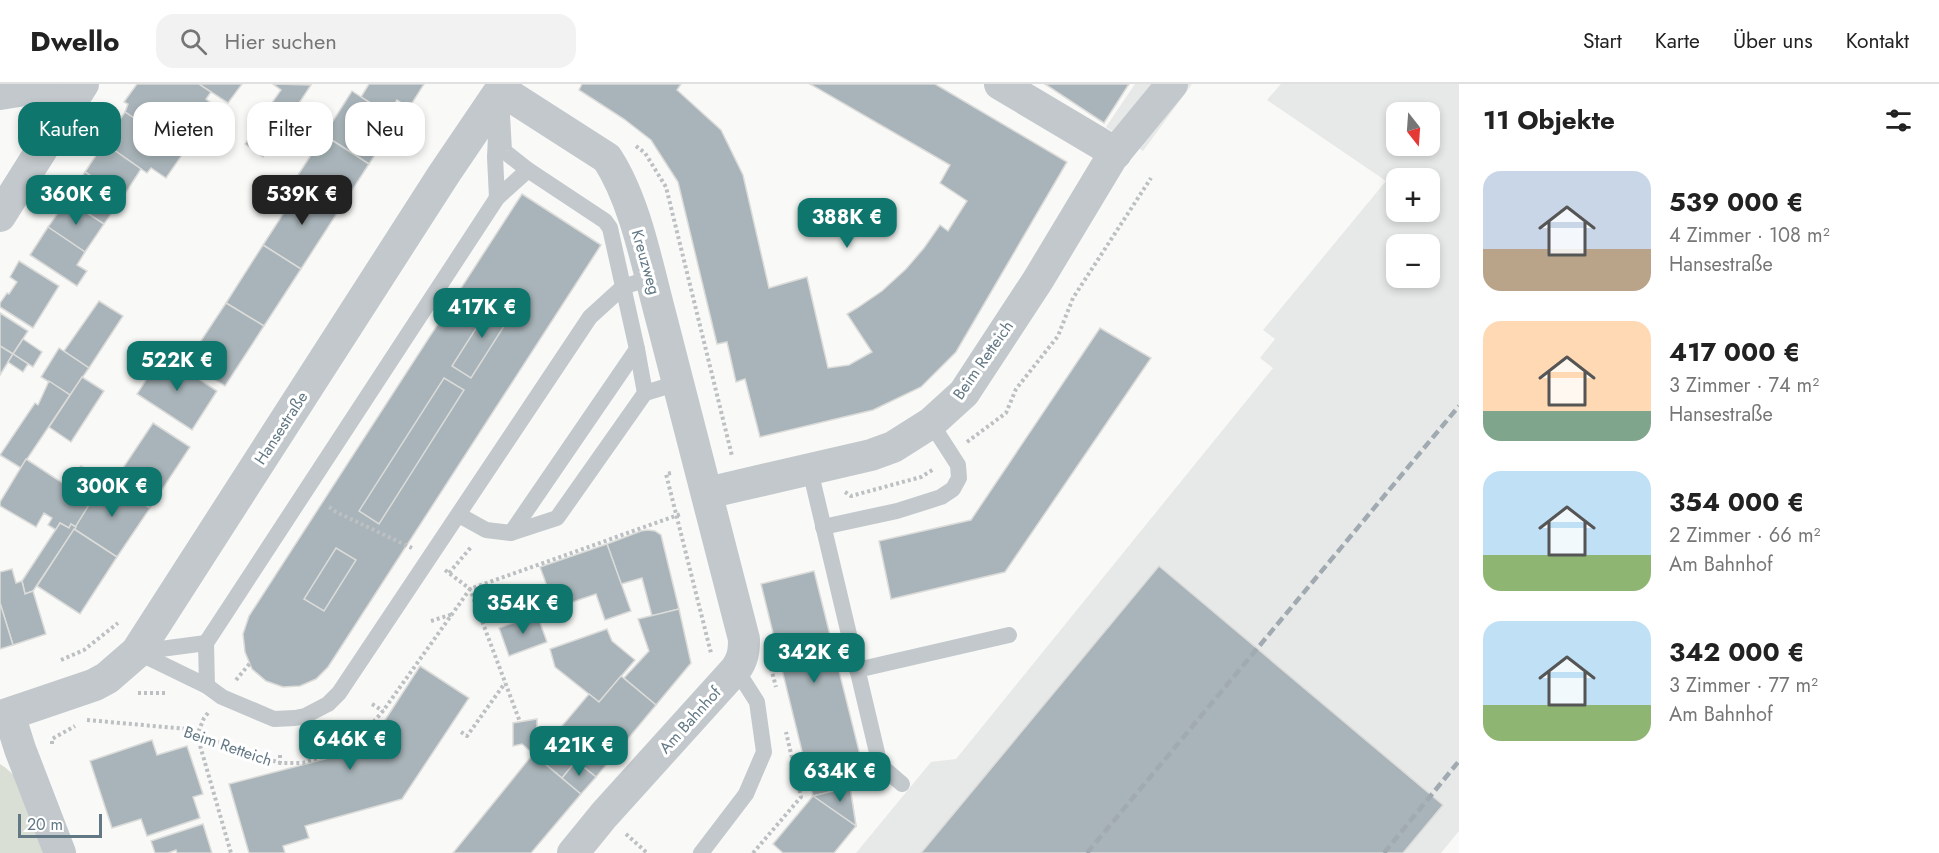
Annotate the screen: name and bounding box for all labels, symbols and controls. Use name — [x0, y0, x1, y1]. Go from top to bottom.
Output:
search box — [156, 14, 576, 68]
text: Dwello — [30, 21, 120, 62]
icon: search — [177, 25, 210, 58]
text: Hier suchen — [225, 25, 337, 57]
text: Start — [1583, 26, 1622, 56]
text: Karte — [1655, 26, 1700, 56]
text: Über uns — [1733, 26, 1813, 56]
text: Kontakt — [1846, 26, 1909, 56]
text: 11 Objekte — [1483, 101, 1615, 139]
chip: Kaufen — [18, 102, 121, 156]
chip: Mieten — [133, 102, 235, 156]
chip: Filter — [247, 102, 333, 156]
chip: Neu — [345, 102, 425, 156]
north arrow — [1386, 102, 1440, 156]
map controls — [1386, 102, 1440, 288]
icon: filters — [1882, 104, 1915, 137]
button: + — [1386, 168, 1440, 222]
pin: 360K € — [27, 175, 125, 226]
pin: 539K € — [253, 175, 351, 226]
text: 360K € — [40, 180, 112, 209]
text: 539K € — [266, 180, 338, 209]
text: 539 000 € — [1669, 183, 1804, 221]
icon: home — [1531, 195, 1603, 267]
pin: 388K € — [798, 198, 896, 249]
text: 388K € — [812, 203, 882, 232]
text: 4 Zimmer · 108 m² — [1669, 221, 1830, 250]
street label: Kreuzweg — [626, 227, 666, 297]
button: − — [1386, 234, 1440, 288]
text: Hansestraße — [1669, 250, 1773, 279]
pin: 417K € — [433, 288, 531, 339]
text: 417K € — [447, 293, 517, 322]
street label: Beim Retteich — [947, 316, 1019, 404]
text: 417 000 € — [1669, 333, 1800, 371]
pin: 522K € — [128, 341, 226, 392]
icon: home — [1531, 345, 1603, 417]
text: 522K € — [141, 346, 213, 375]
text: 3 Zimmer · 74 m² — [1669, 371, 1819, 400]
street label: Hansestraße — [249, 387, 313, 469]
text: Hansestraße — [1669, 400, 1773, 429]
pin: 300K € — [63, 467, 161, 518]
text: 300K € — [76, 472, 148, 501]
text: 354 000 € — [1669, 483, 1804, 521]
icon: home — [1531, 495, 1603, 567]
text: 2 Zimmer · 66 m² — [1669, 521, 1820, 550]
text: Am Bahnhof — [1669, 550, 1773, 579]
pin: 354K € — [474, 584, 572, 635]
text: 354K € — [487, 589, 559, 618]
pin: 342K € — [765, 633, 863, 684]
text: 342 000 € — [1669, 633, 1805, 671]
text: 342K € — [778, 638, 850, 667]
icon: home — [1531, 645, 1603, 717]
text: 3 Zimmer · 77 m² — [1669, 671, 1818, 700]
street label: Am Bahnhof — [654, 681, 727, 759]
text: Am Bahnhof — [1669, 700, 1773, 729]
street label: Beim Retteich — [181, 720, 275, 772]
pin: 646K € — [301, 720, 399, 771]
text: 646K € — [313, 725, 387, 754]
pin: 421K € — [530, 726, 628, 777]
text: 421K € — [544, 731, 614, 760]
pin: 634K € — [791, 752, 889, 803]
text: 634K € — [804, 757, 876, 786]
scale bar — [18, 811, 102, 838]
text: 20 m — [27, 813, 63, 836]

